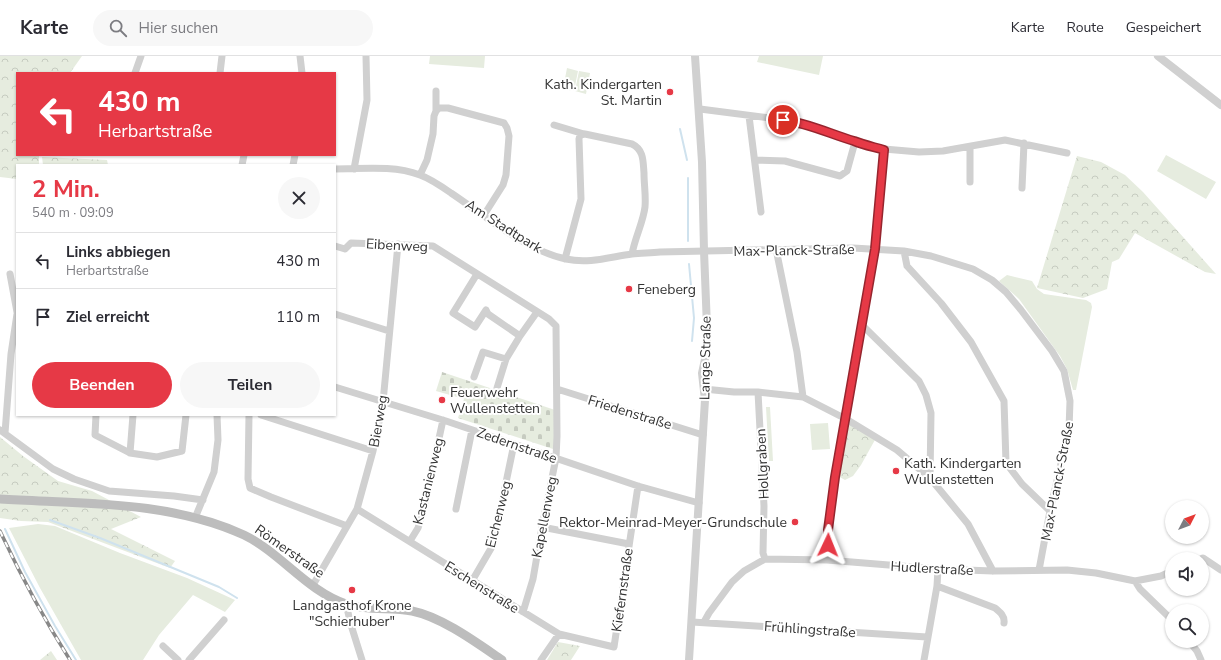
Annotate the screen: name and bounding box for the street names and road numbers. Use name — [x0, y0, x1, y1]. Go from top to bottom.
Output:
street label: Am Stadtpark — [462, 195, 547, 258]
street label: Eibenweg — [365, 234, 429, 257]
street label: Max-Planck-Straße — [733, 240, 855, 261]
street label: Lange Straße — [695, 316, 716, 400]
street label: Friedenstraße — [586, 391, 674, 434]
street label: Bierweg — [365, 393, 392, 449]
street label: Max-Planck-Straße — [1037, 420, 1078, 542]
street label: Zedernstraße — [474, 423, 560, 468]
street label: Hollgraben — [751, 428, 774, 500]
street label: Kastanienweg — [408, 436, 448, 527]
street label: Kapellenweg — [527, 475, 562, 559]
street label: Eichenweg — [481, 479, 516, 550]
street label: Römerstraße — [251, 520, 328, 583]
street label: Kiefernstraße — [607, 547, 638, 633]
street label: Eschenstraße — [441, 557, 523, 618]
street label: Hudlerstraße — [890, 557, 974, 580]
street label: Frühlingstraße — [763, 617, 856, 642]

